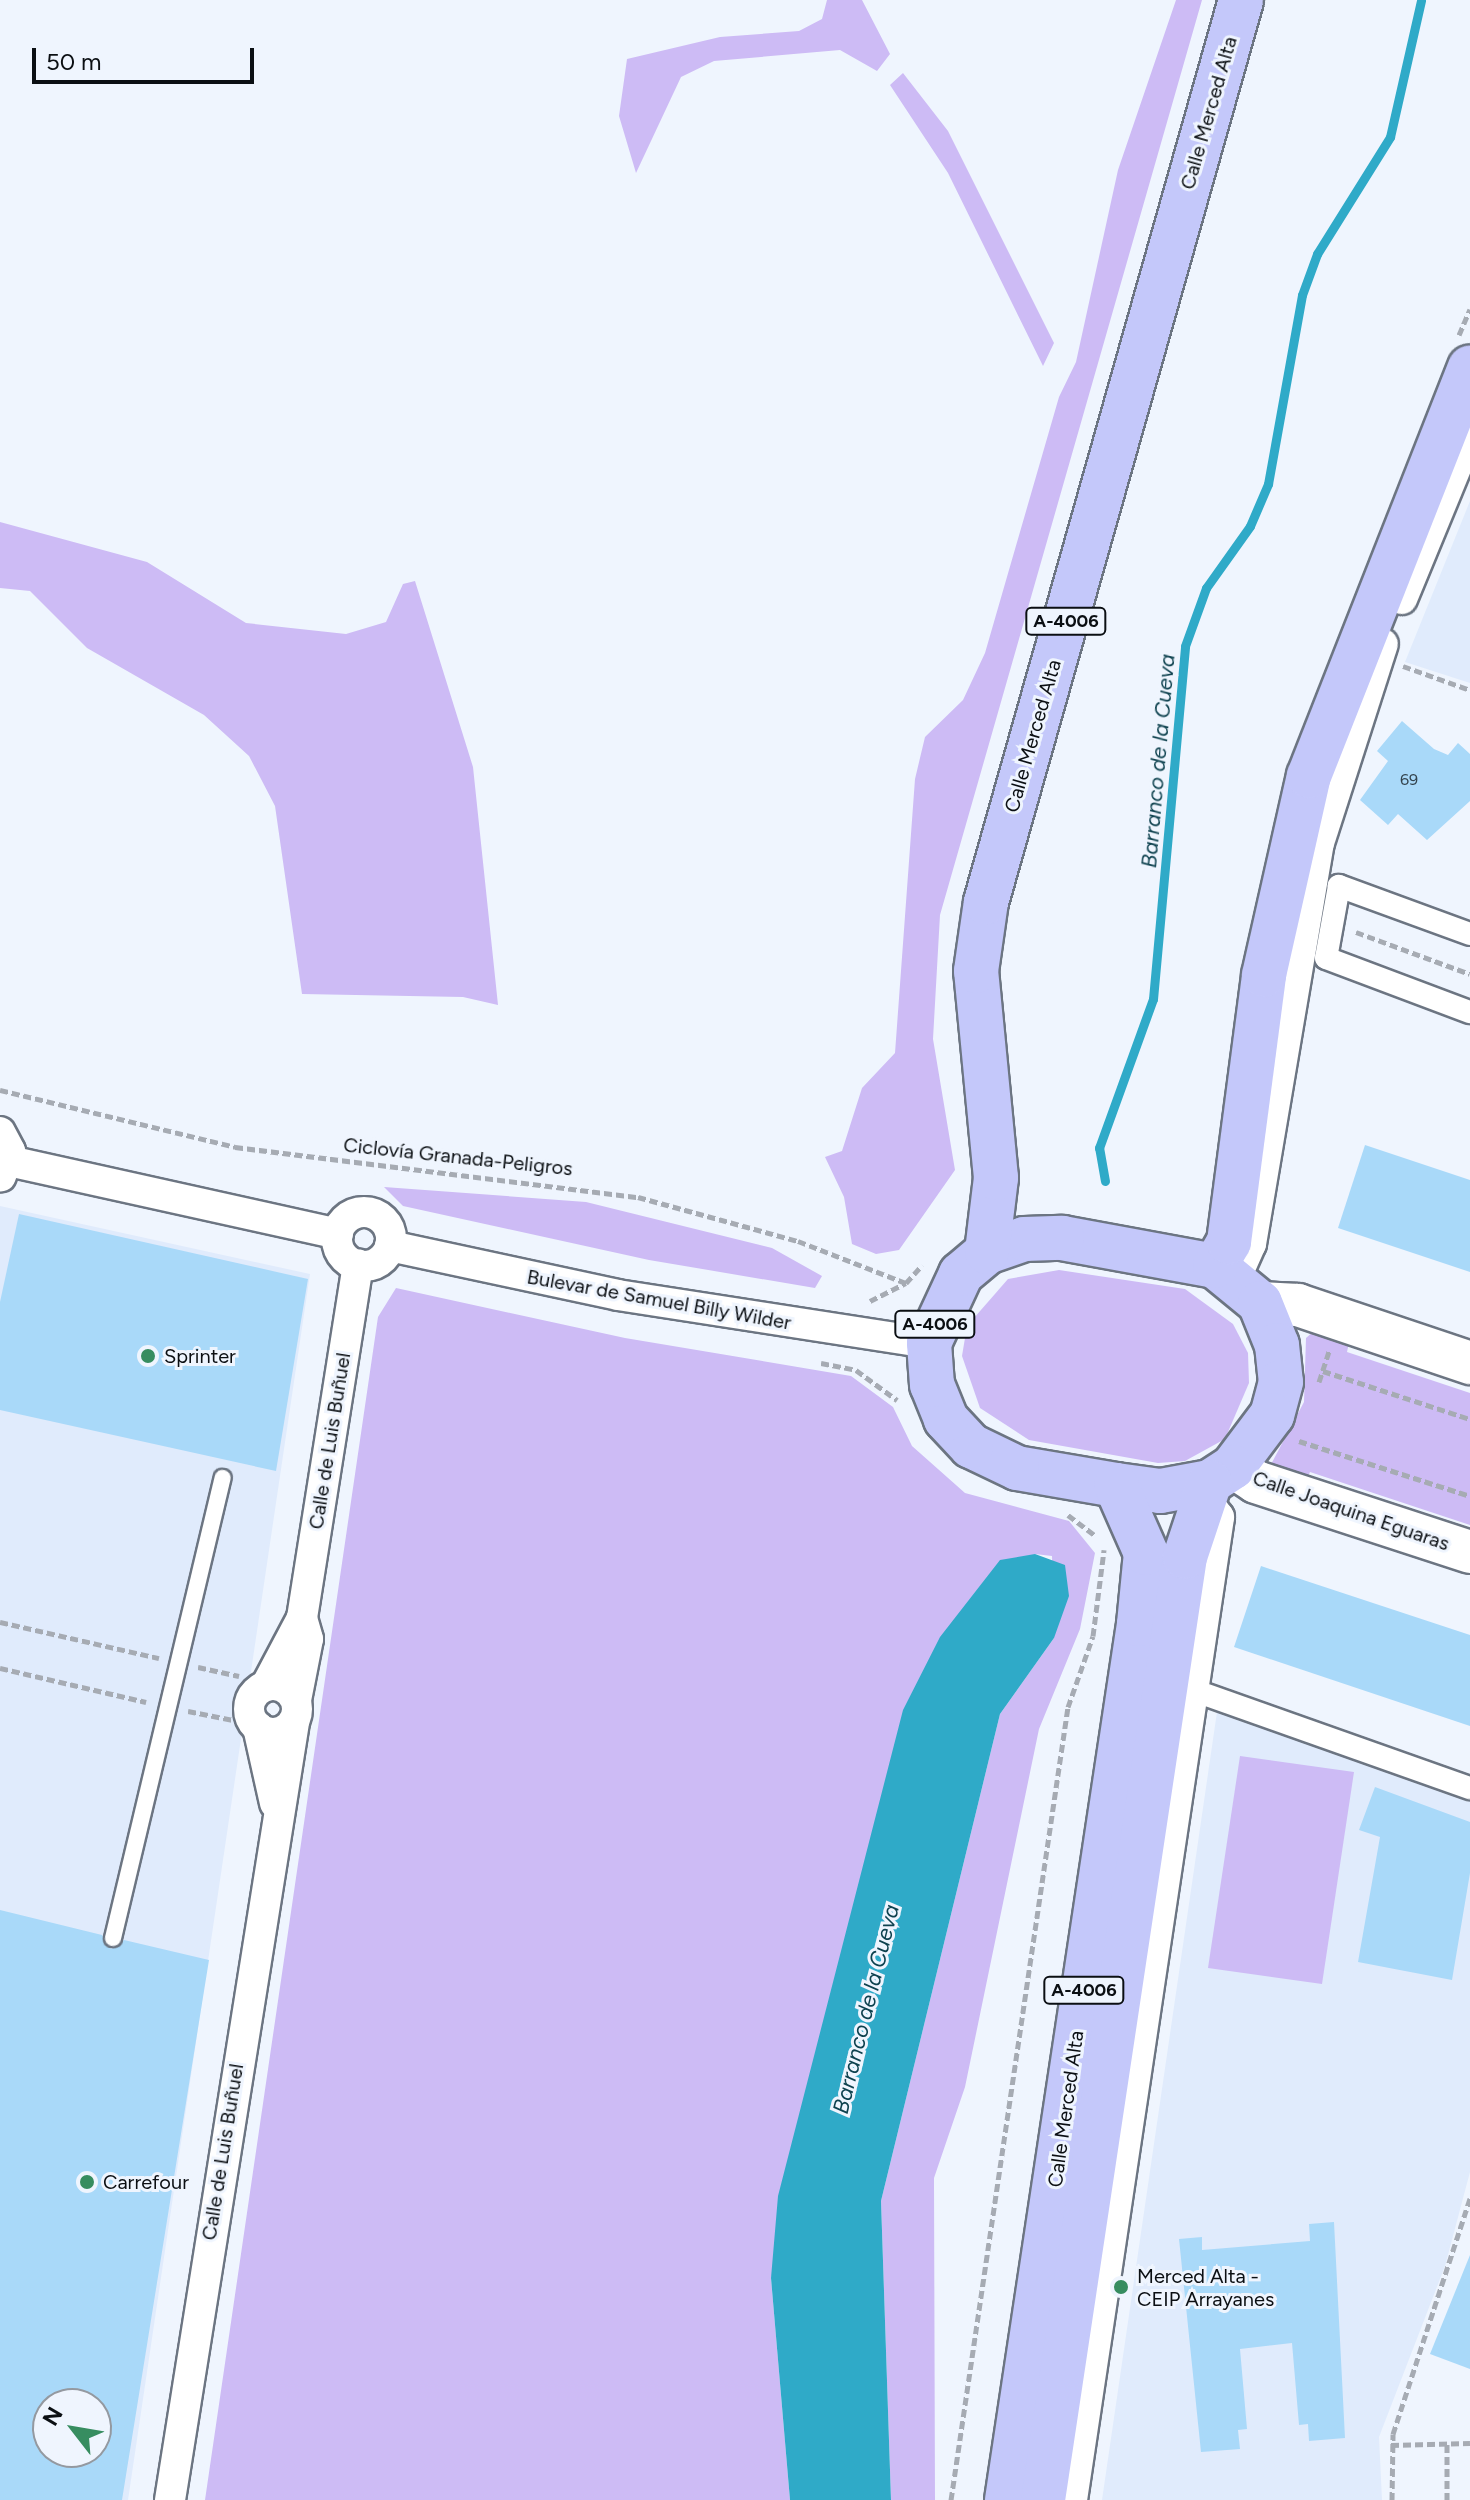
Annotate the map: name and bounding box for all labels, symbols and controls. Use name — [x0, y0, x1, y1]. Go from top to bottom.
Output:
scale bar — [36, 32, 258, 82]
street label: Calle Merced Alta — [1176, 34, 1242, 192]
text: 50 m — [46, 47, 102, 76]
road number: A-4006 — [1024, 607, 1108, 635]
water label: Barranco de la Cueva — [1135, 653, 1181, 869]
street label: Calle Merced Alta — [1000, 657, 1066, 815]
house number: 69 — [1400, 770, 1418, 790]
street label: Ciclovía Granada-Peligros — [342, 1133, 574, 1181]
street label: Bulevar de Samuel Billy Wilder — [525, 1265, 793, 1335]
road number: A-4006 — [893, 1310, 977, 1338]
place label: Sprinter — [164, 1344, 236, 1368]
marker: Sprinter — [139, 1347, 157, 1365]
street label: Calle de Luis Buñuel — [304, 1351, 356, 1531]
street label: Calle Joaquina Eguaras — [1250, 1466, 1452, 1556]
water label: Barranco de la Cueva — [827, 1902, 905, 2116]
road number: A-4006 — [1042, 1976, 1126, 2004]
street label: Calle Merced Alta — [1043, 2029, 1089, 2189]
street label: Calle de Luis Buñuel — [197, 2062, 249, 2242]
place label: Carrefour — [103, 2170, 189, 2194]
marker: Carrefour — [78, 2173, 96, 2191]
place label: Merced Alta - CEIP Arrayanes — [1137, 2264, 1274, 2311]
marker: Merced Alta - CEIP Arrayanes — [1112, 2278, 1130, 2296]
north arrow — [32, 2388, 112, 2468]
text: N — [37, 2402, 69, 2431]

